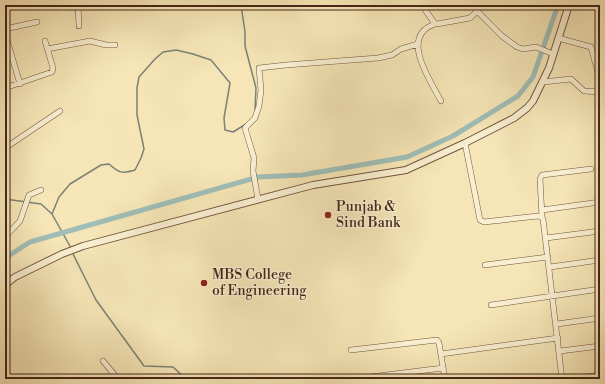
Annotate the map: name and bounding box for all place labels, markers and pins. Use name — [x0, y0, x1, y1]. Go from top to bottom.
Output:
place label: Punjab & Sind Bank — [336, 198, 401, 232]
marker: Punjab & Sind Bank — [323, 210, 333, 220]
place label: MBS College of Engineering — [212, 266, 307, 300]
marker: MBS College of Engineering — [199, 278, 209, 288]

